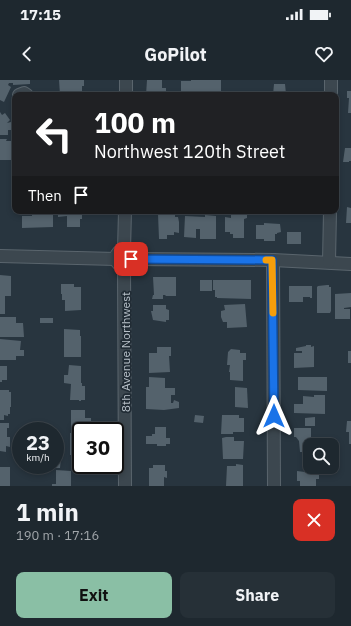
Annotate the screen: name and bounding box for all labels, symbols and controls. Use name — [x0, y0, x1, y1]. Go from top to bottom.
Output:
text: 17:15 — [20, 5, 61, 24]
icon: back — [16, 43, 38, 65]
text: GoPilot — [144, 43, 207, 66]
icon: heart — [313, 43, 335, 65]
text: 100 m — [94, 104, 176, 141]
icon: left — [28, 108, 80, 160]
text: Northwest 120th Street — [94, 140, 285, 163]
icon: arrive — [70, 184, 92, 206]
text: Then — [28, 186, 62, 205]
pin — [114, 242, 148, 276]
icon: arrive — [120, 248, 142, 270]
street label: 8th Avenue Northwest — [118, 292, 133, 412]
position arrow — [253, 395, 295, 437]
speed limit sign: 30 — [72, 422, 124, 474]
text: 23 — [26, 429, 50, 456]
map controls — [303, 438, 339, 474]
button: search — [303, 438, 339, 474]
text: km/h — [26, 451, 50, 464]
text: 1 min — [16, 496, 79, 528]
button: close — [293, 499, 335, 541]
text: 190 m · 17:16 — [16, 527, 99, 544]
button: Exit — [16, 572, 172, 618]
button: Share — [180, 572, 335, 618]

